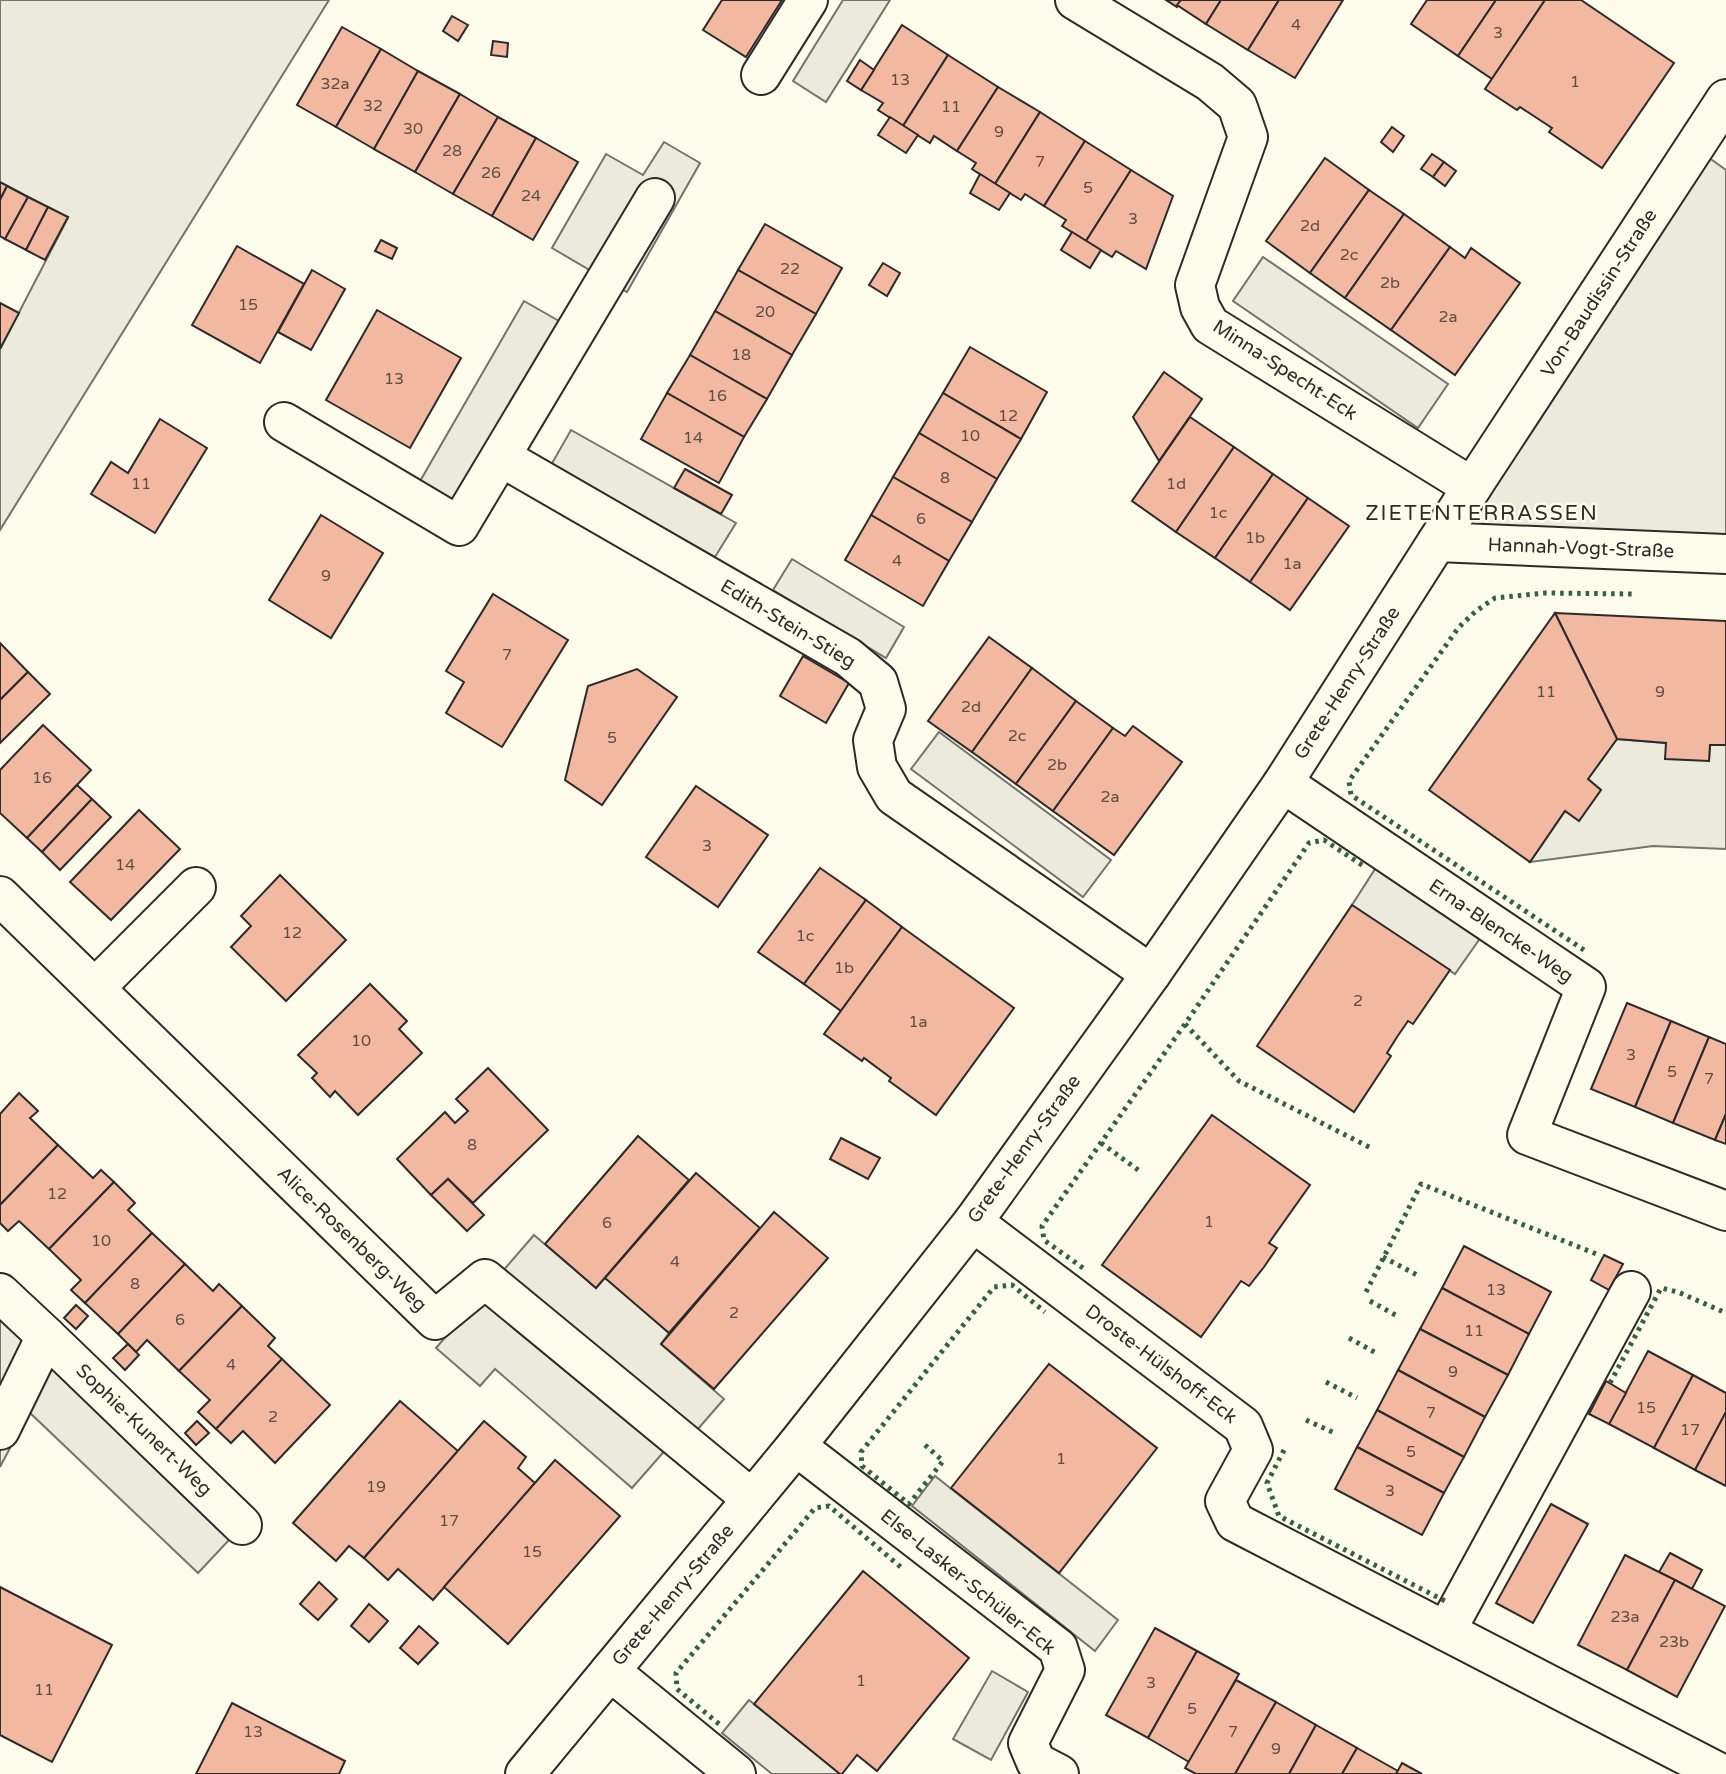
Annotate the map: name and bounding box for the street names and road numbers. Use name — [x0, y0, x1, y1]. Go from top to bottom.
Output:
street label: Von-Baudissin-Straße — [1536, 205, 1662, 381]
street label: Minna-Specht-Eck — [1209, 315, 1361, 425]
street label: Hannah-Vogt-Straße — [1487, 534, 1675, 562]
street label: Edith-Stein-Stieg — [716, 575, 860, 673]
street label: Grete-Henry-Straße — [1289, 602, 1405, 764]
street label: Erna-Blencke-Weg — [1425, 875, 1577, 987]
street label: Grete-Henry-Straße — [963, 1071, 1085, 1227]
street label: Alice-Rosenberg-Weg — [273, 1162, 431, 1316]
street label: Droste-Hülshoff-Eck — [1081, 1300, 1241, 1428]
street label: Sophie-Kunert-Weg — [72, 1360, 216, 1500]
street label: Else-Lasker-Schüler-Eck — [876, 1505, 1060, 1659]
street label: Grete-Henry-Straße — [607, 1520, 739, 1670]

